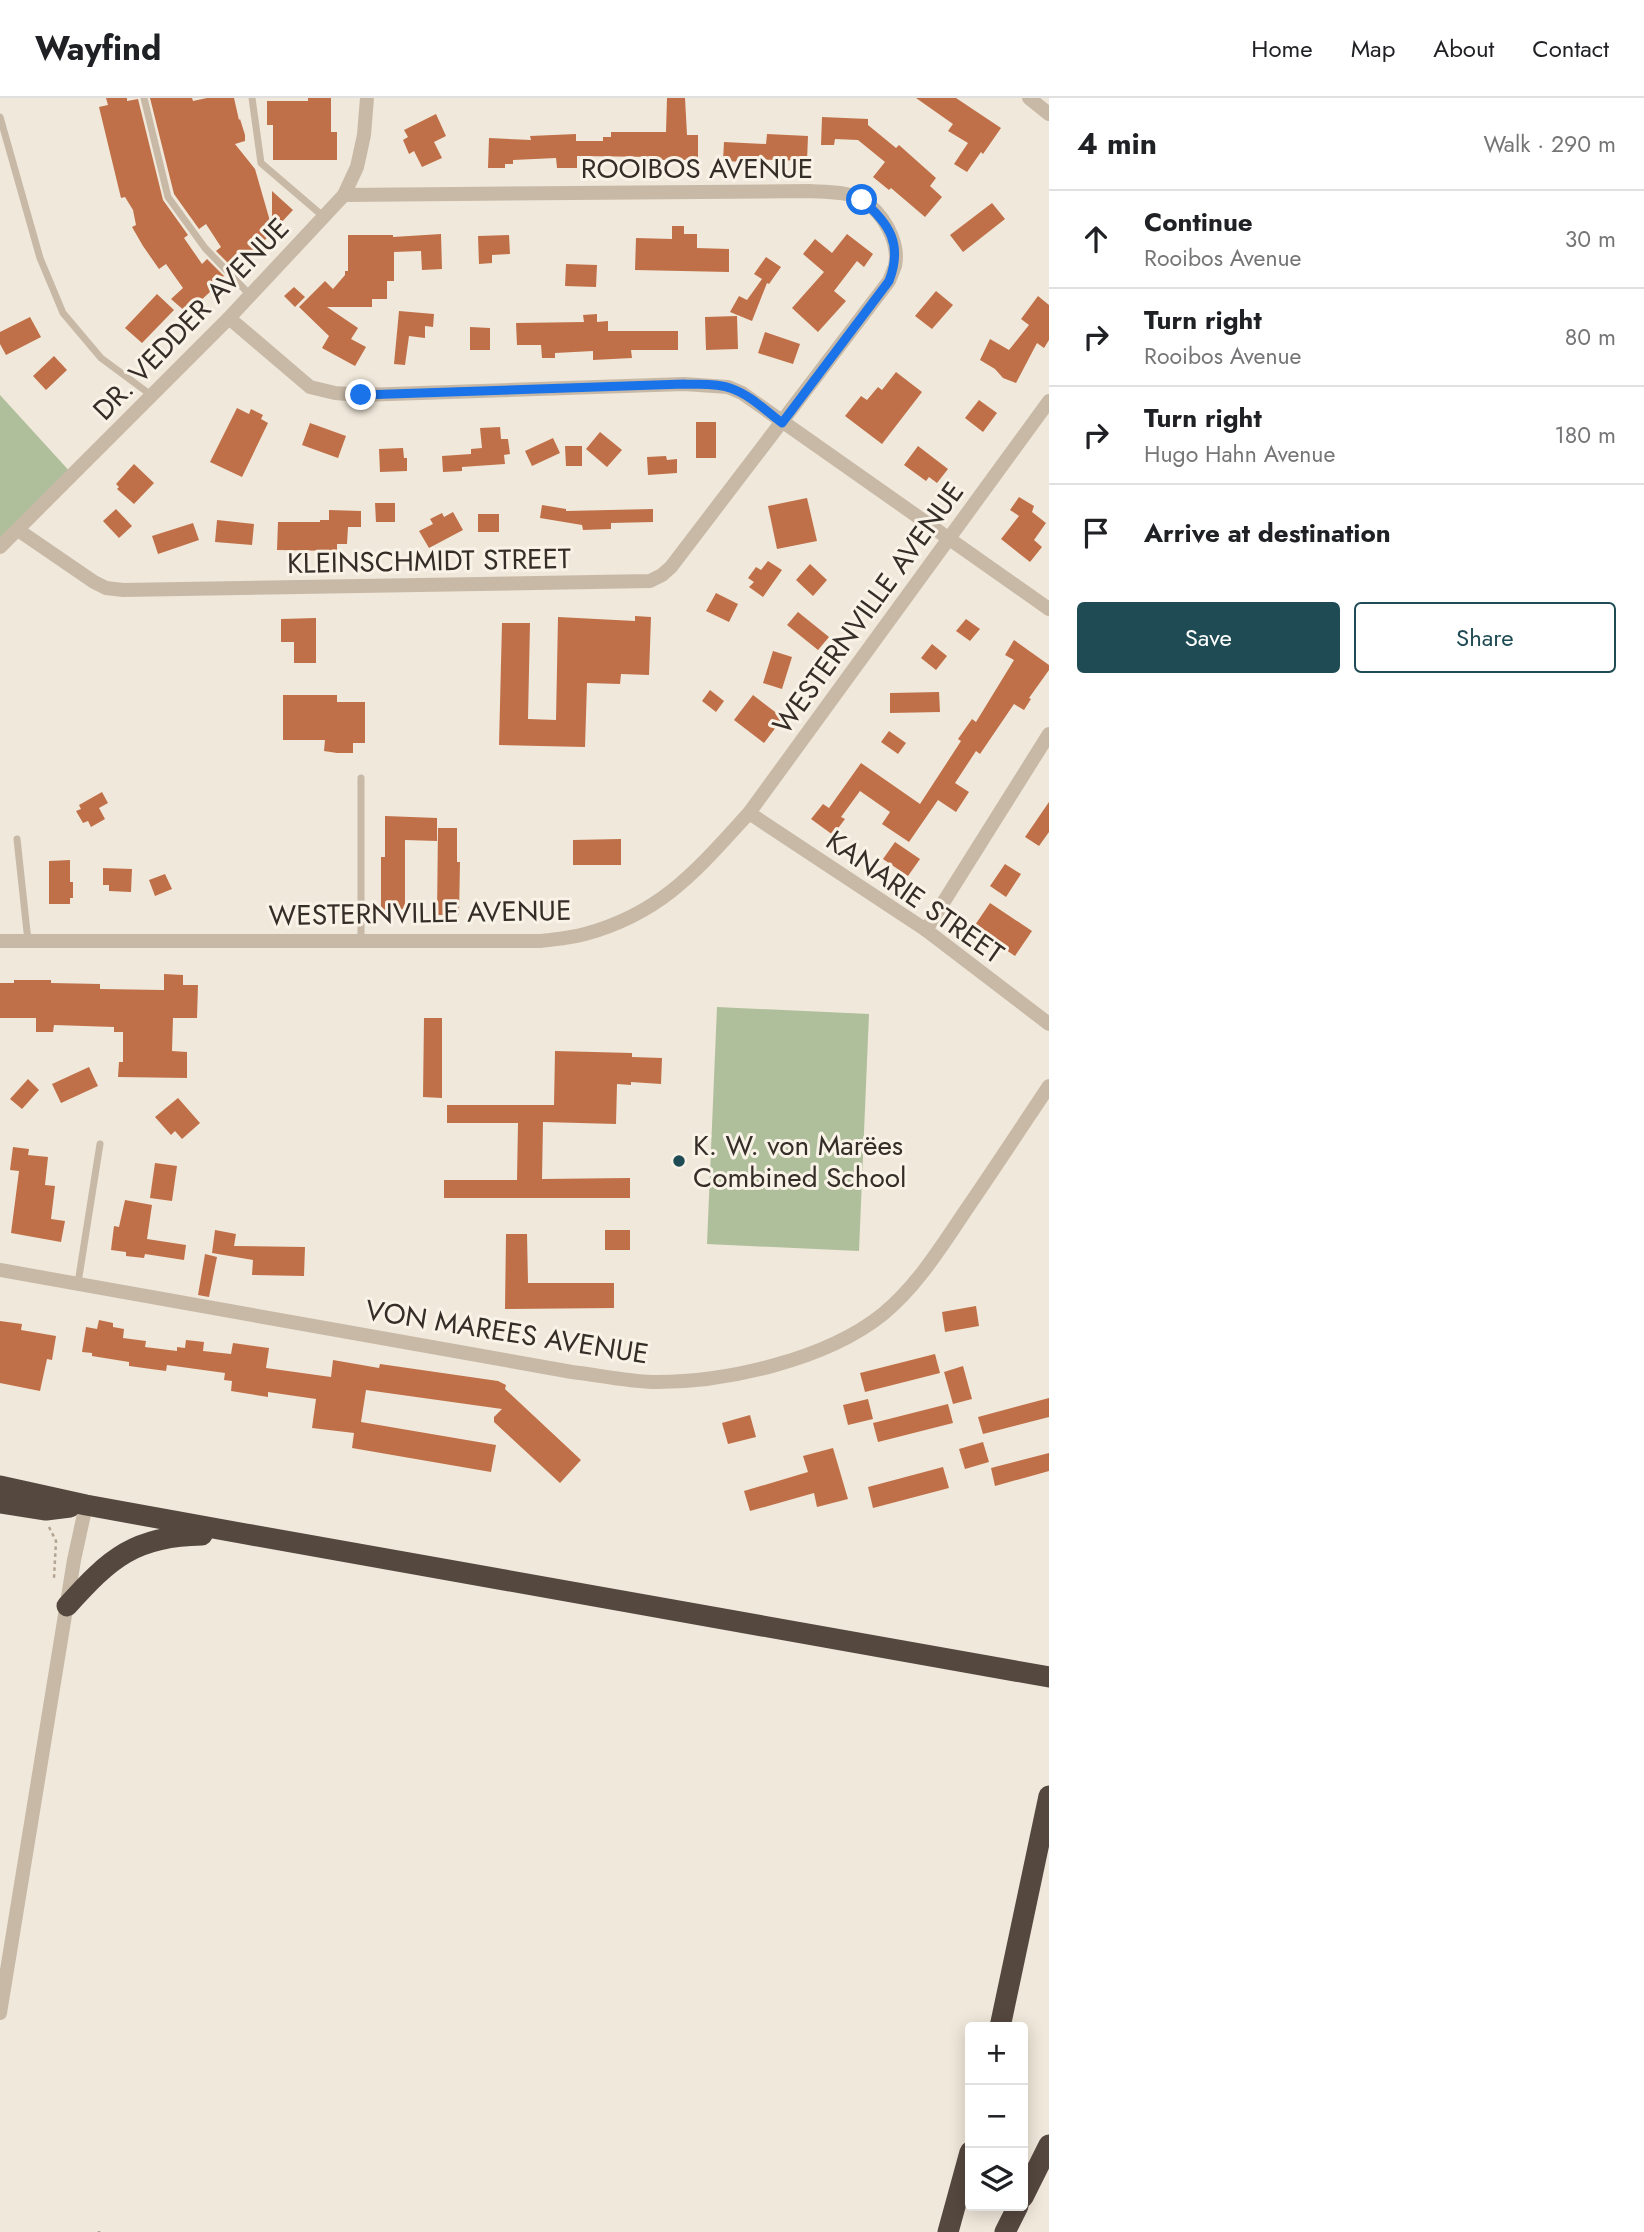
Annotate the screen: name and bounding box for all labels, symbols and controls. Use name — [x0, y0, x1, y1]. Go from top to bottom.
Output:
text: Wayfind — [35, 25, 161, 72]
text: Home — [1251, 31, 1313, 66]
text: Map — [1351, 31, 1395, 66]
text: About — [1433, 31, 1494, 66]
text: Contact — [1532, 31, 1609, 66]
text: 4 min — [1077, 122, 1157, 165]
text: Walk · 290 m — [1483, 127, 1616, 161]
street label: ROOIBOS AVENUE — [581, 148, 813, 189]
route start — [846, 184, 877, 215]
text: Continue — [1144, 203, 1253, 241]
street label: DR. VEDDER AVENUE — [83, 209, 299, 429]
icon: ahead — [1077, 220, 1115, 258]
text: 30 m — [1565, 222, 1616, 256]
text: Rooibos Avenue — [1144, 241, 1301, 275]
text: Turn right — [1144, 301, 1262, 339]
icon: right — [1077, 318, 1115, 356]
text: 80 m — [1565, 320, 1616, 354]
text: Rooibos Avenue — [1144, 339, 1301, 373]
route end — [345, 379, 376, 410]
text: Turn right — [1144, 399, 1262, 437]
icon: right — [1077, 416, 1115, 454]
text: 180 m — [1554, 418, 1616, 452]
text: Hugo Hahn Avenue — [1144, 437, 1335, 471]
street label: WESTERNVILLE AVENUE — [762, 473, 974, 743]
icon: arrive — [1077, 514, 1115, 552]
text: Arrive at destination — [1144, 514, 1391, 552]
street label: KLEINSCHMIDT STREET — [287, 538, 571, 584]
button: Save — [1077, 602, 1340, 673]
button: Share — [1354, 602, 1616, 673]
street label: KANARIE STREET — [818, 820, 1012, 974]
street label: WESTERNVILLE AVENUE — [268, 890, 572, 936]
place label: K. W. von Marëes Combined School — [693, 1125, 906, 1198]
marker: K. W. von Marëes Combined School — [671, 1153, 687, 1169]
street label: VON MAREES AVENUE — [363, 1289, 651, 1375]
map controls — [965, 2022, 1028, 2211]
button: + — [965, 2022, 1028, 2085]
button: − — [965, 2085, 1028, 2148]
button: layers — [965, 2148, 1028, 2211]

